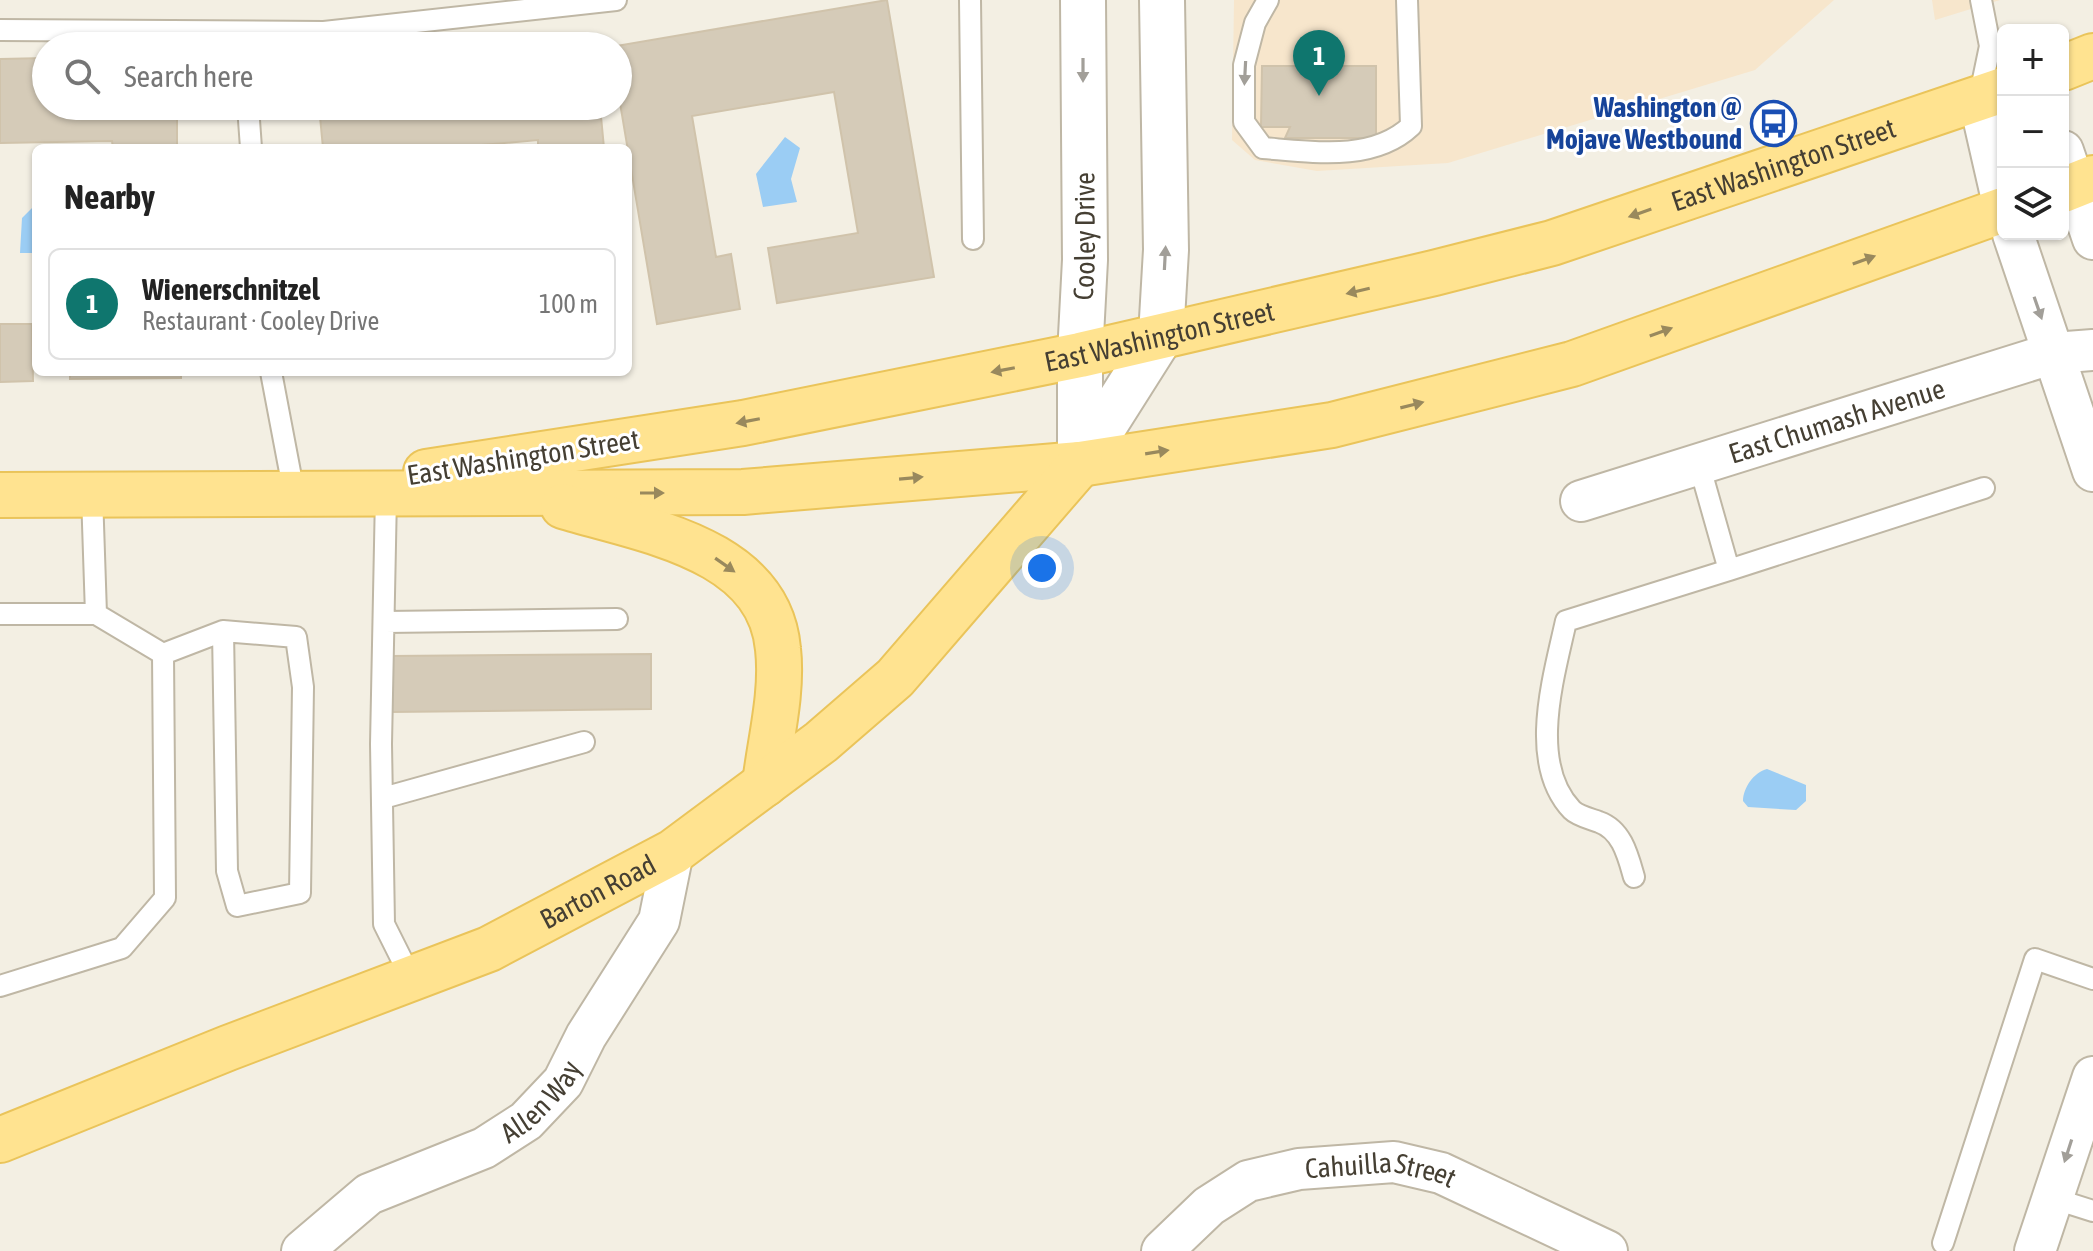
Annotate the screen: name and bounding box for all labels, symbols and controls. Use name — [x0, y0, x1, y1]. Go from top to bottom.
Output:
map controls — [1997, 24, 2069, 240]
button: + — [1997, 24, 2069, 96]
pin: 1 — [1293, 30, 1345, 96]
search box — [32, 32, 632, 120]
icon: search — [60, 54, 104, 98]
one-way arrow — [1077, 58, 1090, 83]
text: Search here — [124, 59, 253, 93]
one-way arrow — [1238, 61, 1251, 86]
place label: Washington @ Mojave Westbound — [1546, 91, 1742, 155]
button: − — [1997, 96, 2069, 168]
bus stop icon: Washington @ Mojave Westbound — [1749, 99, 1797, 147]
street label: East Washington Street — [1667, 112, 1900, 217]
button: layers — [1997, 168, 2069, 240]
street label: Cooley Drive — [1067, 172, 1101, 301]
text: Nearby — [64, 177, 155, 216]
one-way arrow — [1628, 208, 1652, 220]
one-way arrow — [1159, 245, 1172, 270]
one-way arrow — [1852, 253, 1876, 266]
text: Wienerschnitzel — [142, 272, 320, 306]
one-way arrow — [1346, 285, 1371, 298]
text: 1 — [86, 289, 98, 319]
text: 100 m — [539, 289, 598, 319]
street label: East Washington Street — [1042, 295, 1277, 378]
one-way arrow — [2033, 296, 2045, 320]
text: Restaurant · Cooley Drive — [142, 306, 379, 336]
one-way arrow — [1650, 326, 1674, 338]
one-way arrow — [990, 364, 1015, 377]
street label: East Chumash Avenue — [1725, 372, 1949, 470]
one-way arrow — [1400, 398, 1425, 410]
one-way arrow — [735, 416, 760, 428]
street label: East Washington Street — [405, 423, 641, 491]
one-way arrow — [1144, 445, 1169, 458]
one-way arrow — [899, 471, 924, 484]
one-way arrow — [640, 487, 665, 499]
your location — [1022, 548, 1062, 588]
one-way arrow — [714, 557, 735, 572]
street label: Barton Road — [535, 848, 661, 935]
street label: Allen Way — [495, 1055, 587, 1149]
one-way arrow — [2062, 1139, 2074, 1163]
street label: Cahuilla Street — [1304, 1146, 1461, 1194]

